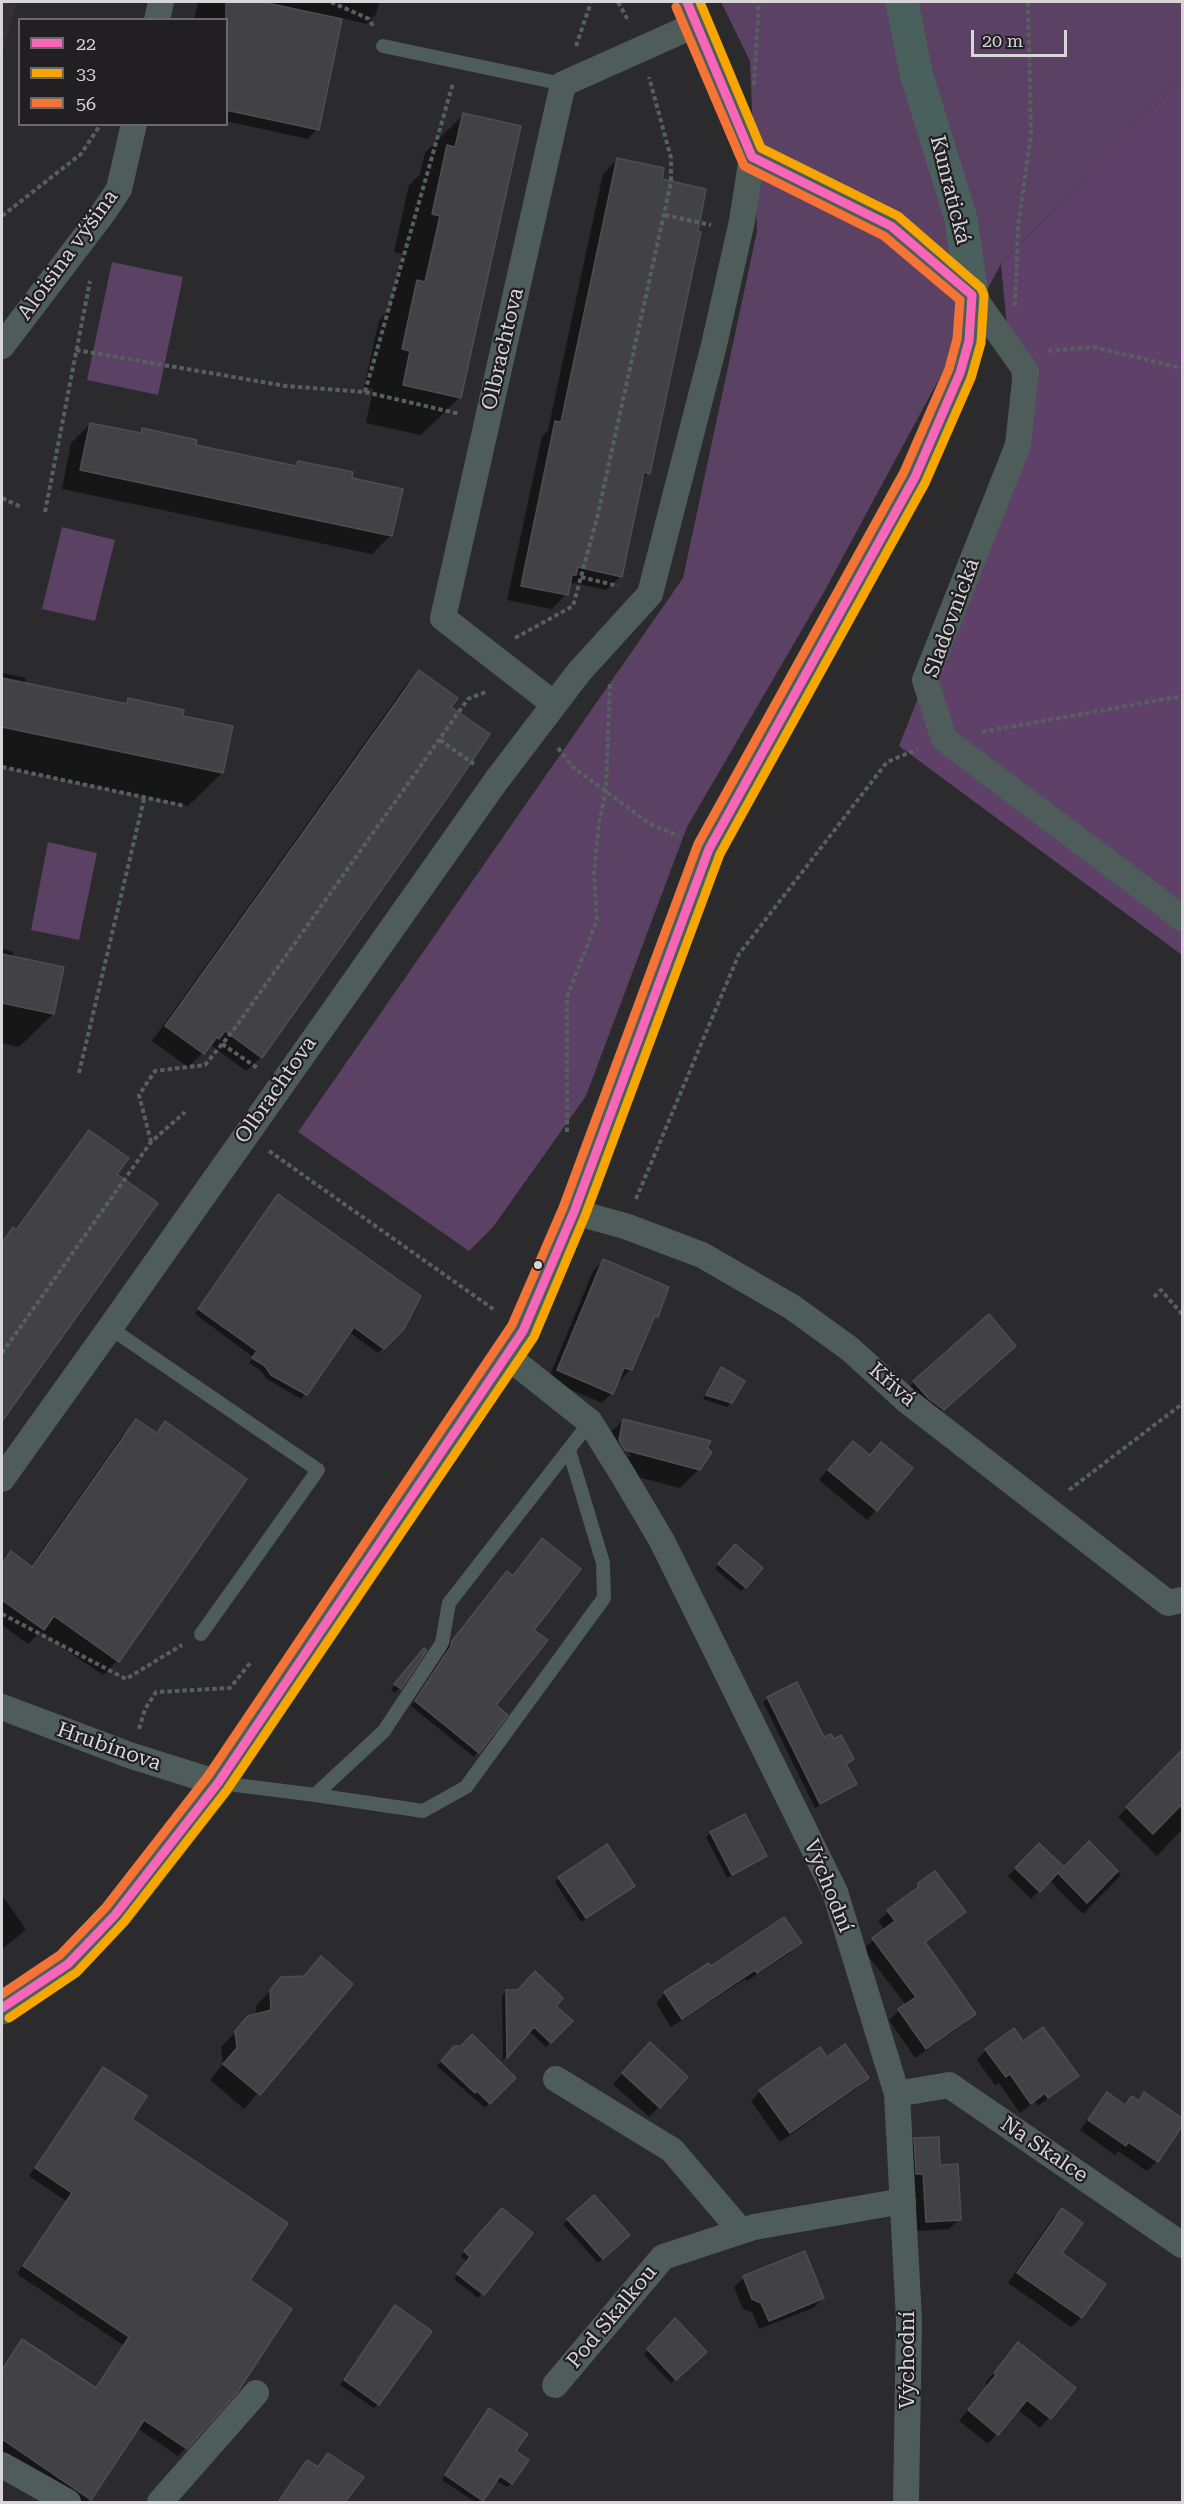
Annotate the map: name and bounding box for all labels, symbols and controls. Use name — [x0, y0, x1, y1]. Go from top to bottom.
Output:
legend — [18, 18, 228, 126]
scale bar — [974, 18, 1070, 56]
text: 20 m — [982, 30, 1023, 51]
text: 22 — [76, 33, 96, 54]
text: 33 — [76, 63, 96, 84]
text: 56 — [76, 93, 96, 114]
street label: Kunratická — [924, 133, 976, 247]
street label: Aloisina výšina — [12, 185, 124, 325]
street label: Olbrachtova — [477, 285, 529, 413]
street label: Sladovnická — [919, 555, 985, 681]
street label: Olbrachtova — [230, 1032, 322, 1148]
unlabelled marker — [532, 1259, 544, 1271]
street label: Křivá — [863, 1358, 921, 1412]
street label: Hrubínova — [54, 1717, 164, 1777]
street label: Východní — [798, 1836, 858, 1936]
street label: Na Skalce — [996, 2112, 1092, 2188]
street label: Pod Skalkou — [562, 2260, 662, 2374]
street label: Východní — [895, 2311, 921, 2409]

